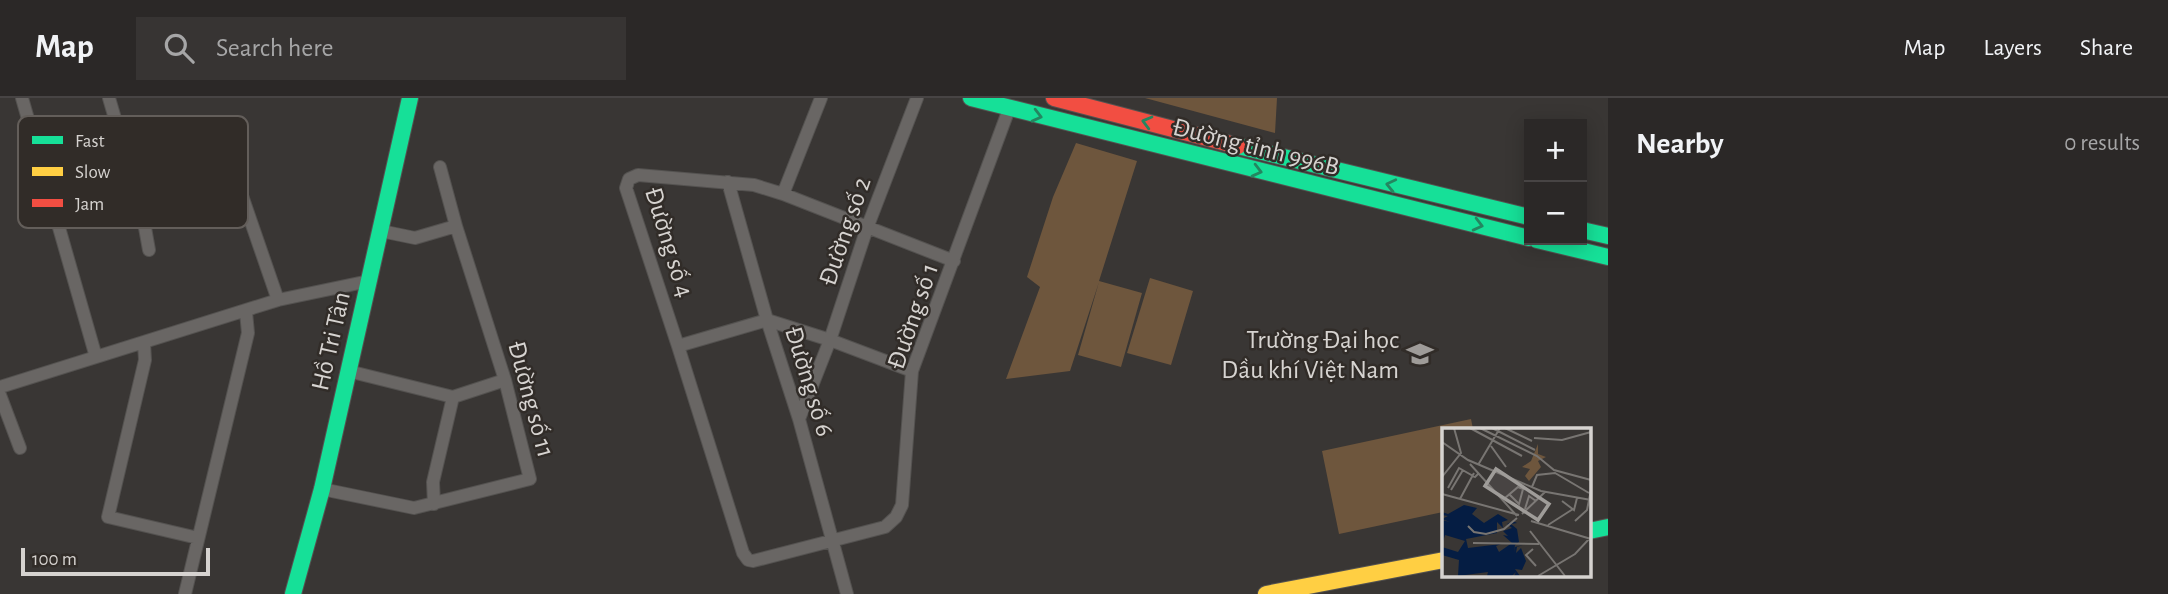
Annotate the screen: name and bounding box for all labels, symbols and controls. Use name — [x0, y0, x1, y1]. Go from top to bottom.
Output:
search box — [136, 17, 626, 80]
icon: search — [160, 29, 198, 67]
text: Map — [35, 31, 94, 64]
text: Search here — [216, 35, 334, 61]
text: Map — [1903, 36, 1945, 60]
text: Layers — [1983, 36, 2042, 60]
text: Share — [2080, 36, 2133, 60]
one-way arrow — [1030, 108, 1042, 122]
street label: Đường tỉnh 996B — [1170, 114, 1342, 180]
legend — [18, 116, 248, 228]
one-way arrow — [1141, 116, 1153, 130]
map controls — [1524, 119, 1587, 245]
button: + — [1524, 119, 1587, 182]
text: Nearby — [1636, 129, 1724, 159]
text: Fast — [75, 132, 105, 151]
text: 0 results — [2064, 132, 2140, 155]
text: Slow — [75, 163, 111, 182]
one-way arrow — [1251, 163, 1263, 177]
street label: Đường số 2 — [814, 174, 876, 289]
one-way arrow — [1385, 179, 1397, 193]
button: − — [1524, 182, 1587, 245]
street label: Đường số 4 — [640, 184, 698, 300]
text: Jam — [75, 195, 104, 214]
one-way arrow — [1472, 217, 1484, 232]
street label: Đường số 1 — [883, 260, 943, 373]
street label: Hồ Tri Tân — [307, 289, 355, 393]
street label: Đường số 6 — [780, 323, 838, 439]
place label: Trường Đại học Dầu khí Việt Nam — [1221, 327, 1399, 383]
street label: Đường số 11 — [503, 338, 559, 460]
school or university icon: Trường Đại học Dầu khí Việt Nam — [1405, 339, 1435, 369]
inset map — [1442, 428, 1590, 576]
scale bar — [21, 545, 210, 577]
text: 100 m — [32, 550, 77, 569]

